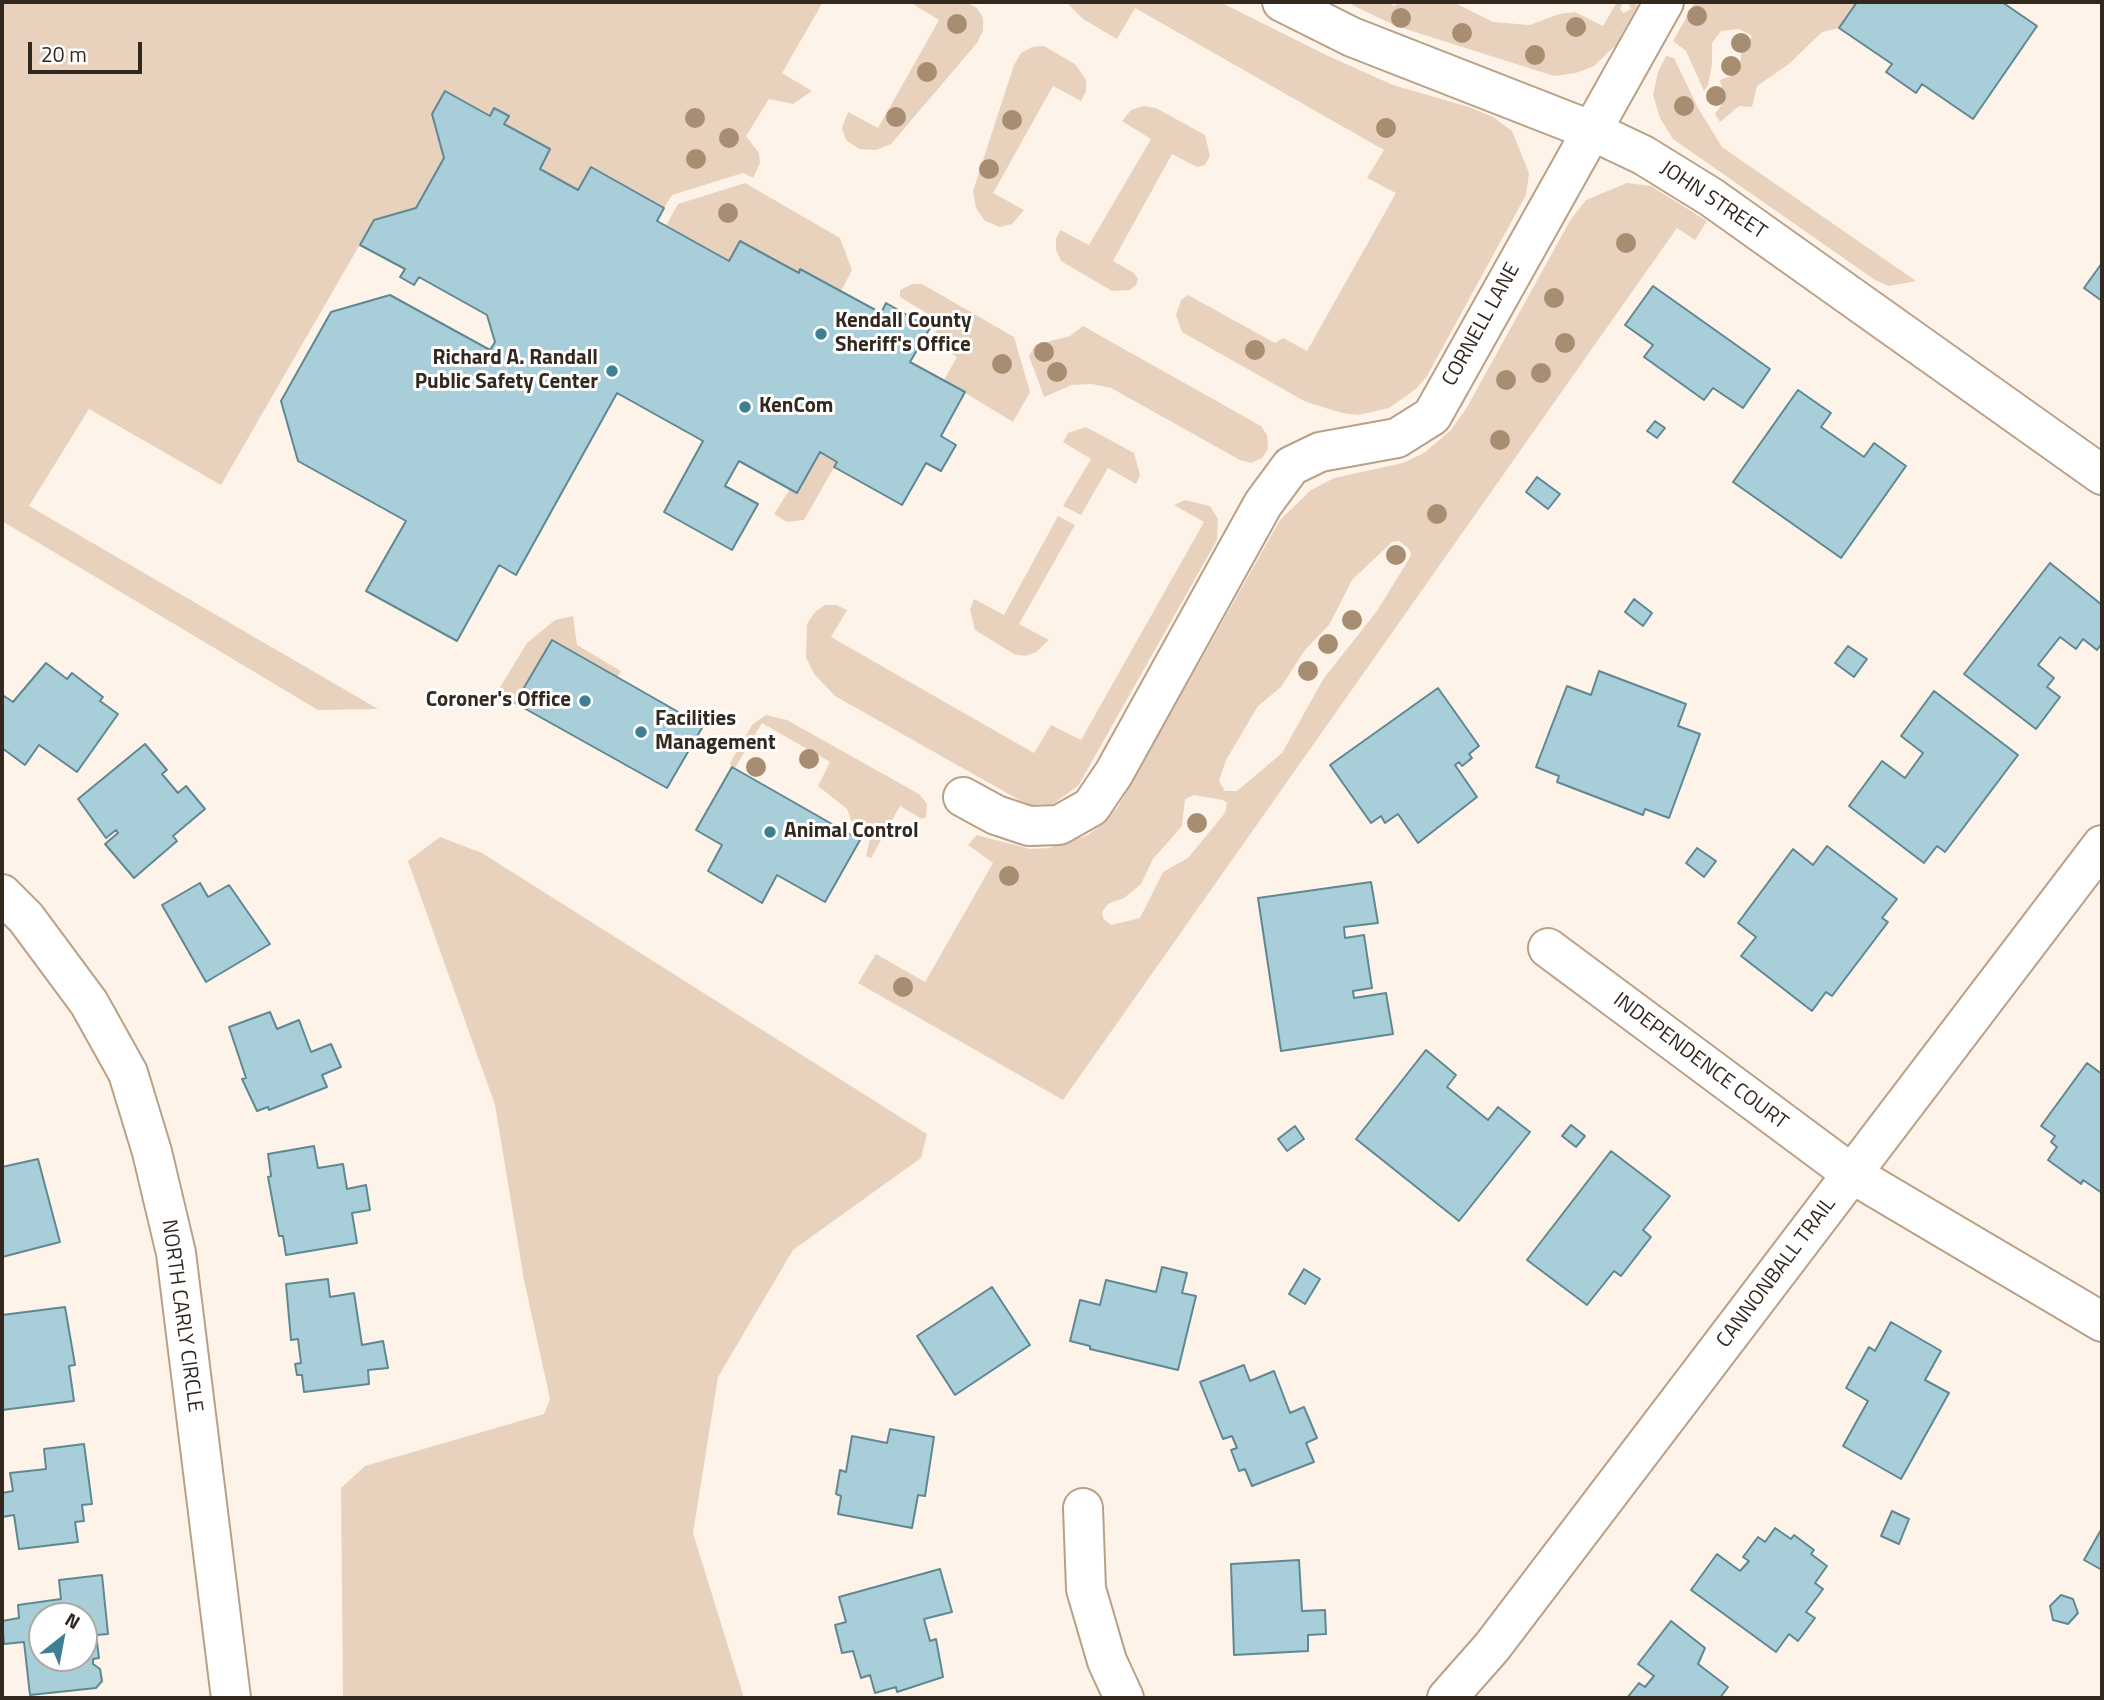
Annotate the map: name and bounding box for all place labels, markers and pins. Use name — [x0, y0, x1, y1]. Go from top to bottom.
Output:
place label: Kendall County Sheriff's Office — [835, 309, 971, 359]
marker: Kendall County Sheriff's Office — [813, 326, 829, 342]
place label: Richard A. Randall Public Safety Center — [415, 346, 598, 396]
marker: Richard A. Randall Public Safety Center — [604, 363, 620, 379]
place label: KenCom — [759, 394, 833, 420]
marker: KenCom — [737, 399, 753, 415]
place label: Coroner's Office — [426, 688, 571, 714]
marker: Coroner's Office — [577, 693, 593, 709]
place label: Facilities Management — [655, 707, 776, 757]
marker: Facilities Management — [633, 724, 649, 740]
place label: Animal Control — [784, 819, 919, 845]
marker: Animal Control — [762, 824, 778, 840]

